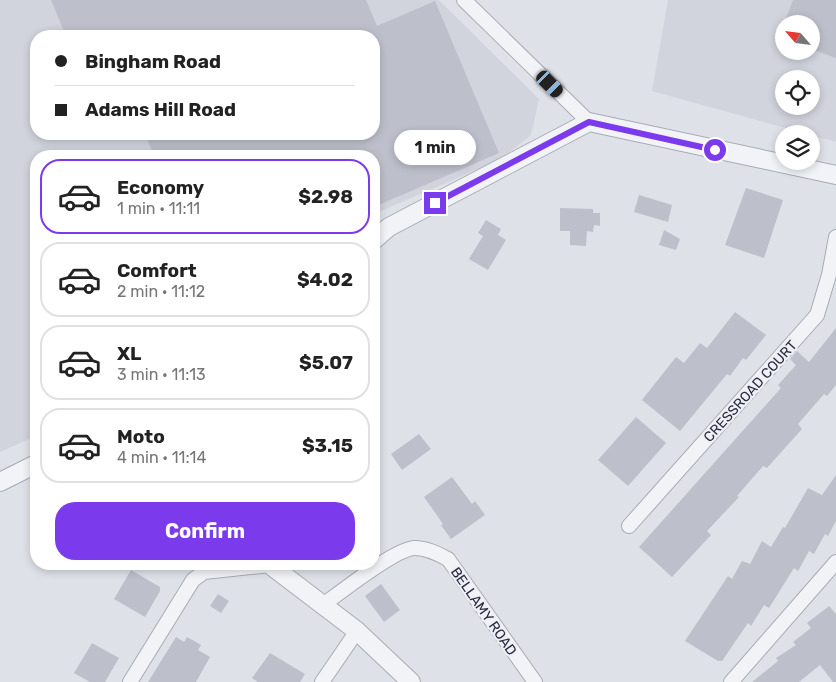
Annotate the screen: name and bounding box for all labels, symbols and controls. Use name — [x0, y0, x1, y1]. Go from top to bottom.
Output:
north arrow — [775, 15, 820, 60]
map controls — [775, 15, 820, 170]
text: Bingham Road — [85, 50, 221, 73]
car — [534, 68, 565, 100]
button: locate — [775, 70, 820, 115]
text: Adams Hill Road — [85, 98, 236, 121]
button: layers — [775, 125, 820, 170]
callout: 1 min — [394, 130, 476, 166]
text: 1 min — [415, 138, 455, 157]
route start — [704, 139, 726, 161]
icon: car — [57, 174, 102, 219]
text: Economy — [117, 176, 204, 199]
text: $2.98 — [298, 185, 353, 208]
route end — [424, 192, 446, 214]
text: 1 min · 11:11 — [117, 199, 200, 218]
icon: car — [57, 257, 102, 302]
text: Comfort — [117, 259, 197, 282]
text: $4.02 — [297, 268, 353, 291]
text: 2 min · 11:12 — [117, 282, 205, 301]
street label: CRESSROAD COURT — [700, 337, 801, 446]
icon: car — [57, 340, 102, 385]
text: XL — [117, 342, 141, 365]
text: $5.07 — [299, 351, 353, 374]
text: 3 min · 11:13 — [117, 365, 206, 384]
icon: car — [57, 423, 102, 468]
text: Moto — [117, 425, 165, 448]
text: $3.15 — [302, 434, 353, 457]
text: 4 min · 11:14 — [117, 448, 206, 467]
button: Confirm — [55, 502, 355, 560]
street label: BELLAMY ROAD — [447, 564, 520, 659]

